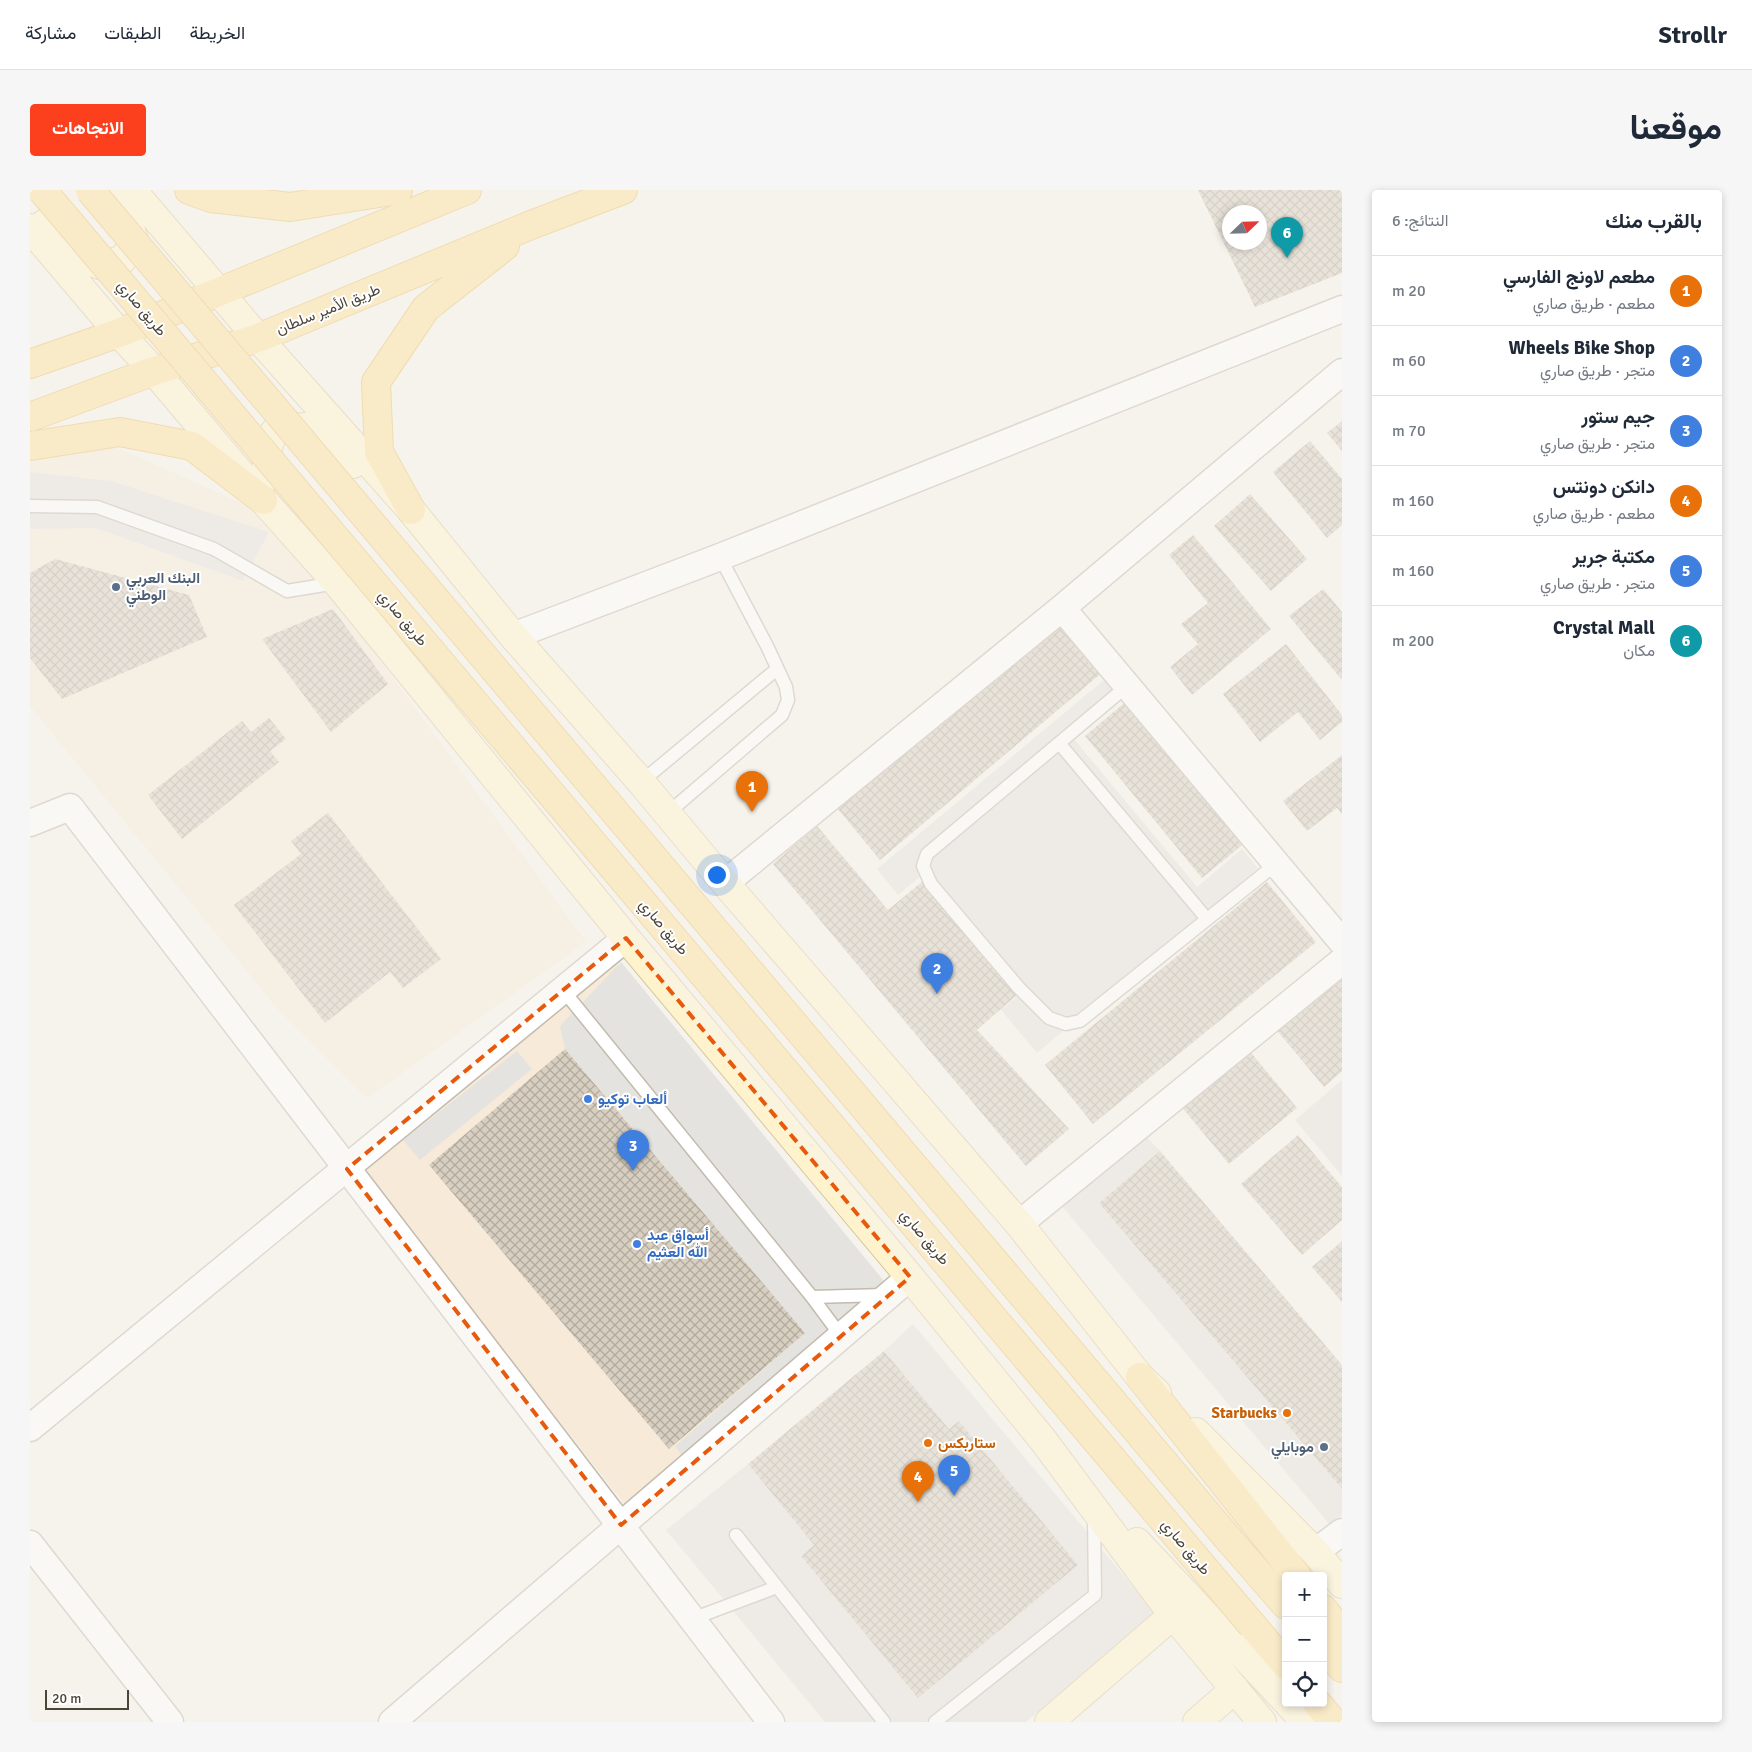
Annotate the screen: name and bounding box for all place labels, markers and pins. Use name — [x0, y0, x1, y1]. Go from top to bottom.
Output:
pin: 6 — [1271, 217, 1303, 258]
place label: البنك العربي الوطني — [126, 569, 200, 608]
marker: البنك العربي الوطني — [110, 581, 122, 593]
pin: 1 — [736, 771, 768, 812]
pin: 2 — [921, 953, 953, 994]
place label: ألعاب توكيو — [598, 1090, 667, 1108]
marker: ألعاب توكيو — [582, 1093, 594, 1105]
pin: 3 — [617, 1130, 649, 1171]
place label: أسواق عبد الله العثيم — [647, 1226, 709, 1262]
marker: أسواق عبد الله العثيم — [631, 1238, 643, 1250]
place label: Starbucks — [1212, 1404, 1277, 1422]
marker: Starbucks — [1281, 1407, 1293, 1419]
place label: ستاربكس — [938, 1434, 996, 1452]
marker: ستاربكس — [922, 1437, 934, 1449]
place label: موبايلي — [1271, 1438, 1314, 1460]
marker: موبايلي — [1318, 1441, 1330, 1453]
pin: 5 — [938, 1455, 970, 1496]
pin: 4 — [902, 1461, 934, 1502]

